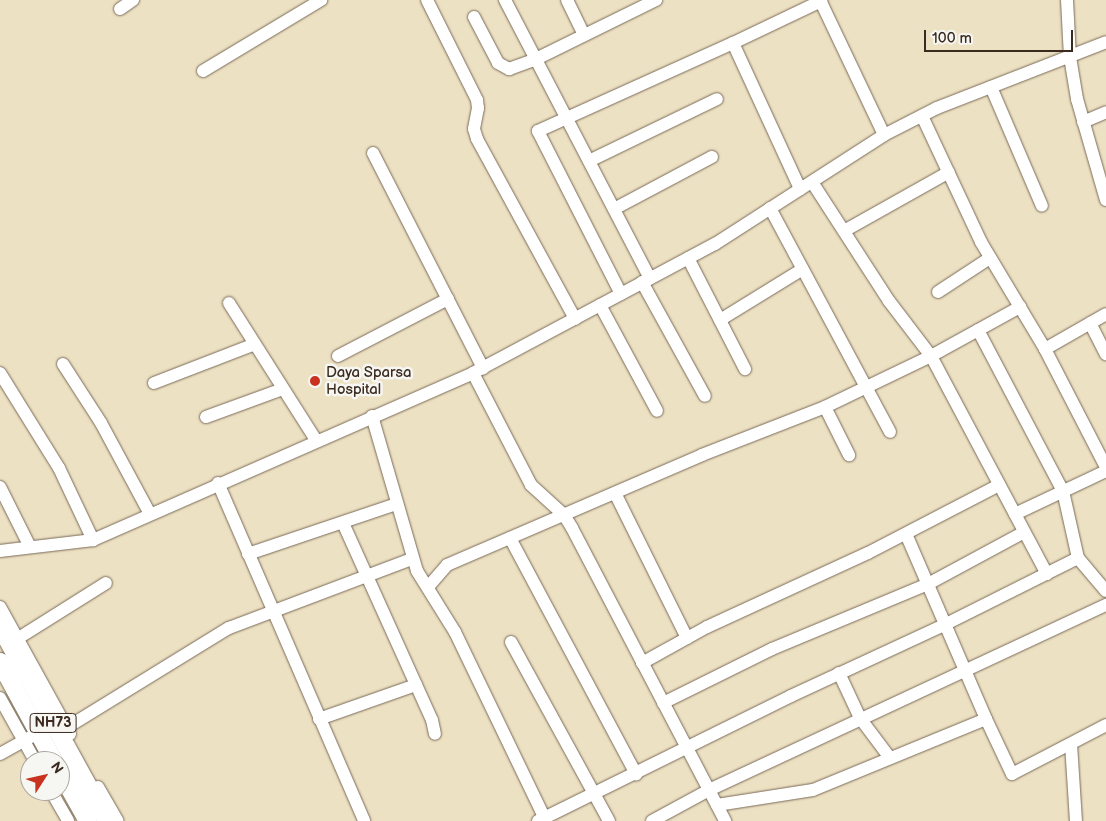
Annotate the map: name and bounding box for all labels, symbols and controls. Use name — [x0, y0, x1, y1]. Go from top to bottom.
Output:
scale bar — [926, 20, 1075, 52]
text: 100 m — [932, 29, 972, 48]
place label: Daya Sparsa Hospital — [326, 363, 412, 398]
marker: Daya Sparsa Hospital — [308, 374, 322, 388]
road number: NH73 — [29, 711, 77, 734]
north arrow — [20, 751, 70, 801]
text: N — [47, 758, 67, 777]

